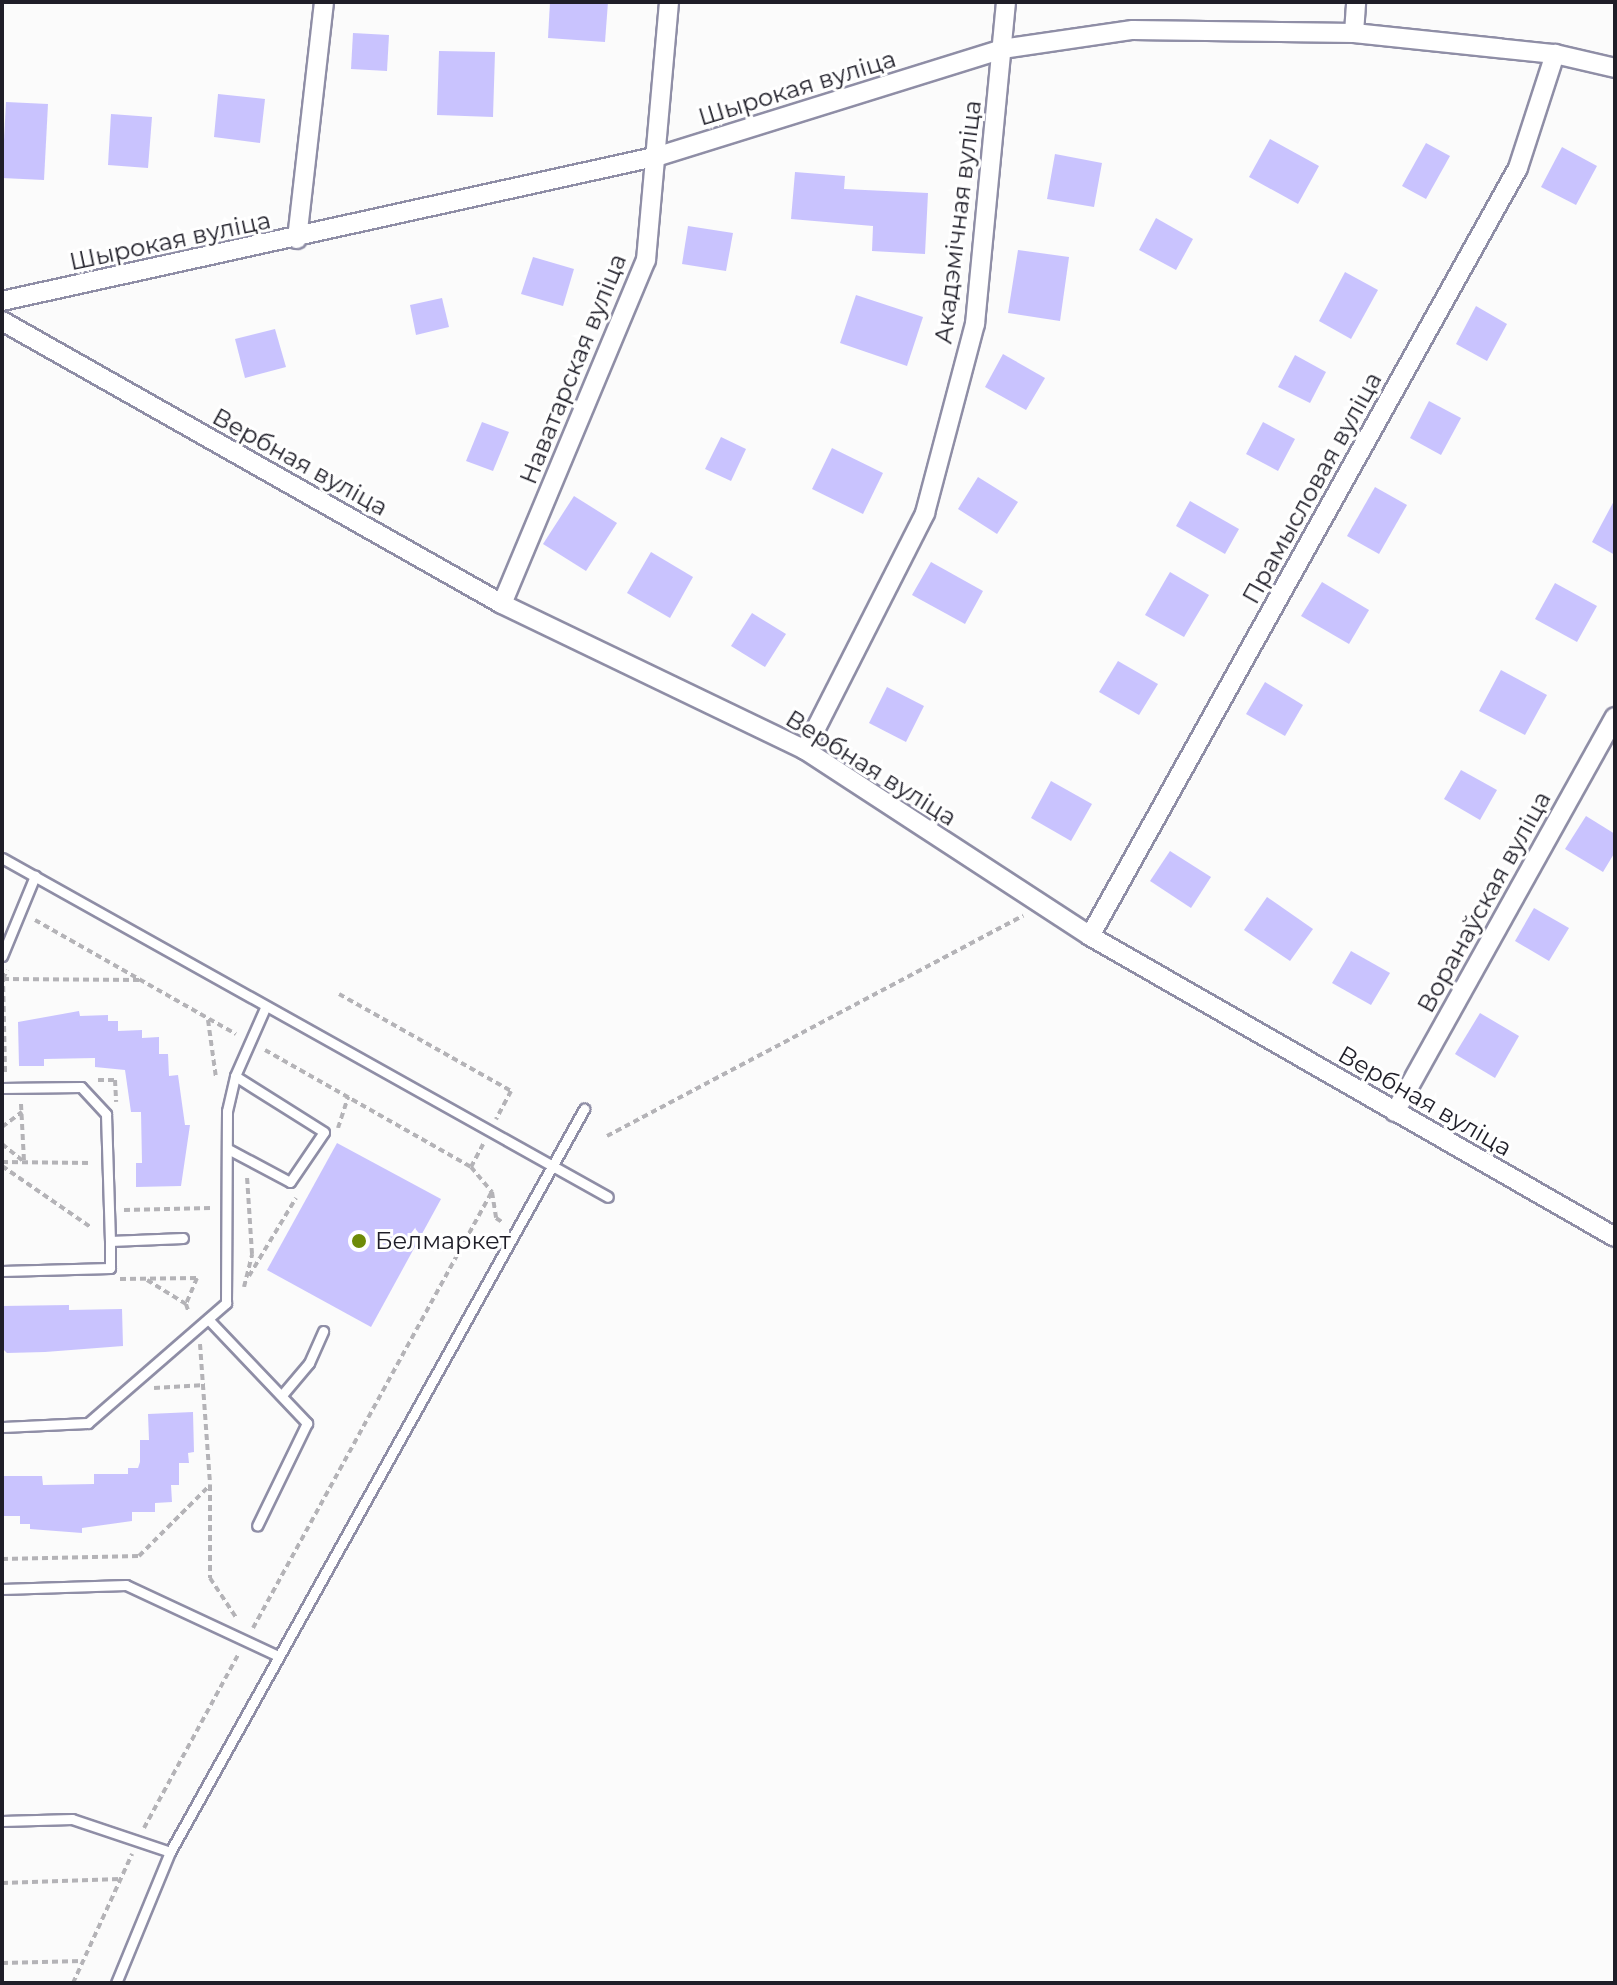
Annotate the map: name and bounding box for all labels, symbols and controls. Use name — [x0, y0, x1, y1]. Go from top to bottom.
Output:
street label: Шырокая вуліца — [695, 44, 899, 132]
street label: Акадэмічная вуліца — [929, 98, 987, 346]
street label: Шырокая вуліца — [67, 206, 273, 276]
street label: Наватарская вуліца — [514, 250, 632, 488]
street label: Прамысловая вуліца — [1236, 367, 1388, 609]
street label: Вербная вуліца — [207, 402, 393, 522]
street label: Вербная вуліца — [780, 704, 962, 832]
street label: Воранаўская вуліца — [1411, 786, 1557, 1018]
street label: Вербная вуліца — [1333, 1040, 1517, 1162]
place label: Белмаркет — [375, 1227, 511, 1255]
marker: Белмаркет — [350, 1232, 368, 1250]

